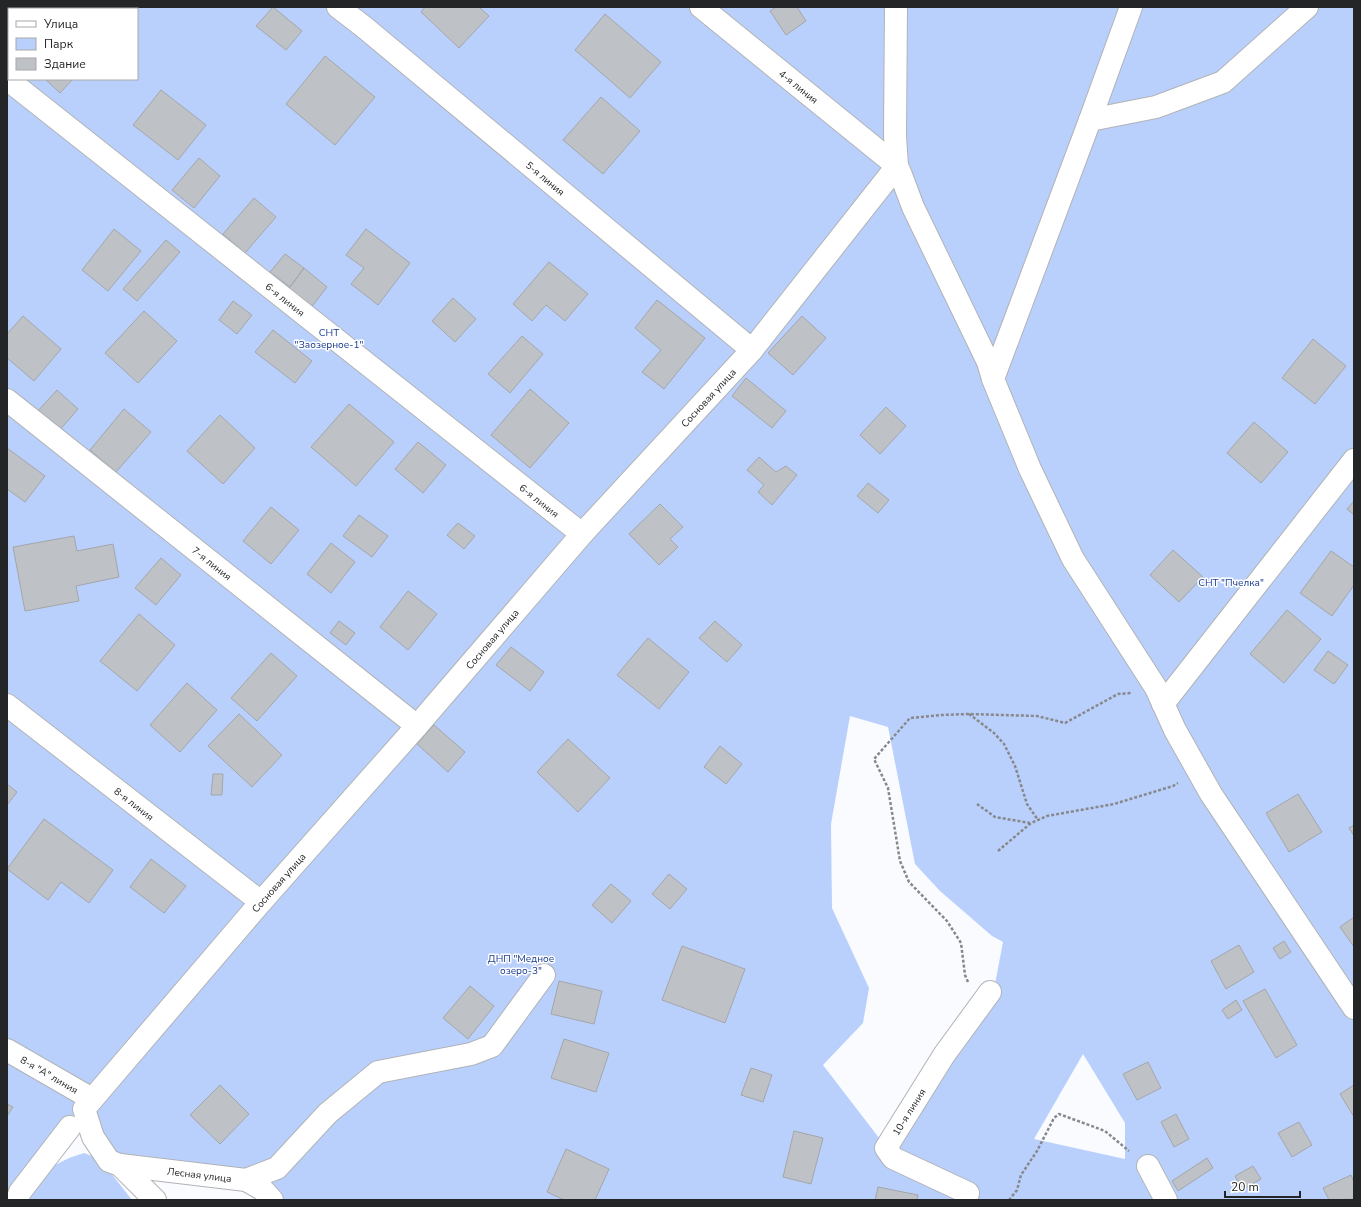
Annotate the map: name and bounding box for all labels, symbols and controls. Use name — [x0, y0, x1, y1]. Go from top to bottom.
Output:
legend — [8, 8, 138, 80]
text: Улица — [43, 16, 78, 32]
text: Парк — [44, 36, 74, 52]
text: Здание — [44, 56, 86, 72]
street label: 4-я линия — [776, 67, 821, 107]
street label: 5-я линия — [522, 158, 567, 199]
street label: 6-я линия — [262, 280, 308, 320]
park label: СНТ "Заозерное-1" — [295, 326, 364, 352]
street label: Сосновая улица — [678, 366, 740, 431]
street label: 6-я линия — [516, 481, 562, 521]
street label: 7-я линия — [189, 544, 234, 584]
park label: СНТ "Пчелка" — [1198, 576, 1264, 590]
street label: Сосновая улица — [463, 606, 523, 673]
street label: 8-я линия — [111, 785, 156, 824]
street label: Сосновая улица — [249, 850, 309, 916]
park label: ДНП "Медное озеро-3" — [488, 952, 554, 978]
street label: 8-я "А" линия — [17, 1053, 80, 1098]
street label: 10-я линия — [890, 1086, 929, 1138]
street label: Лесная улица — [166, 1165, 232, 1186]
scale bar — [1225, 1173, 1300, 1199]
text: 20 m — [1231, 1179, 1259, 1195]

